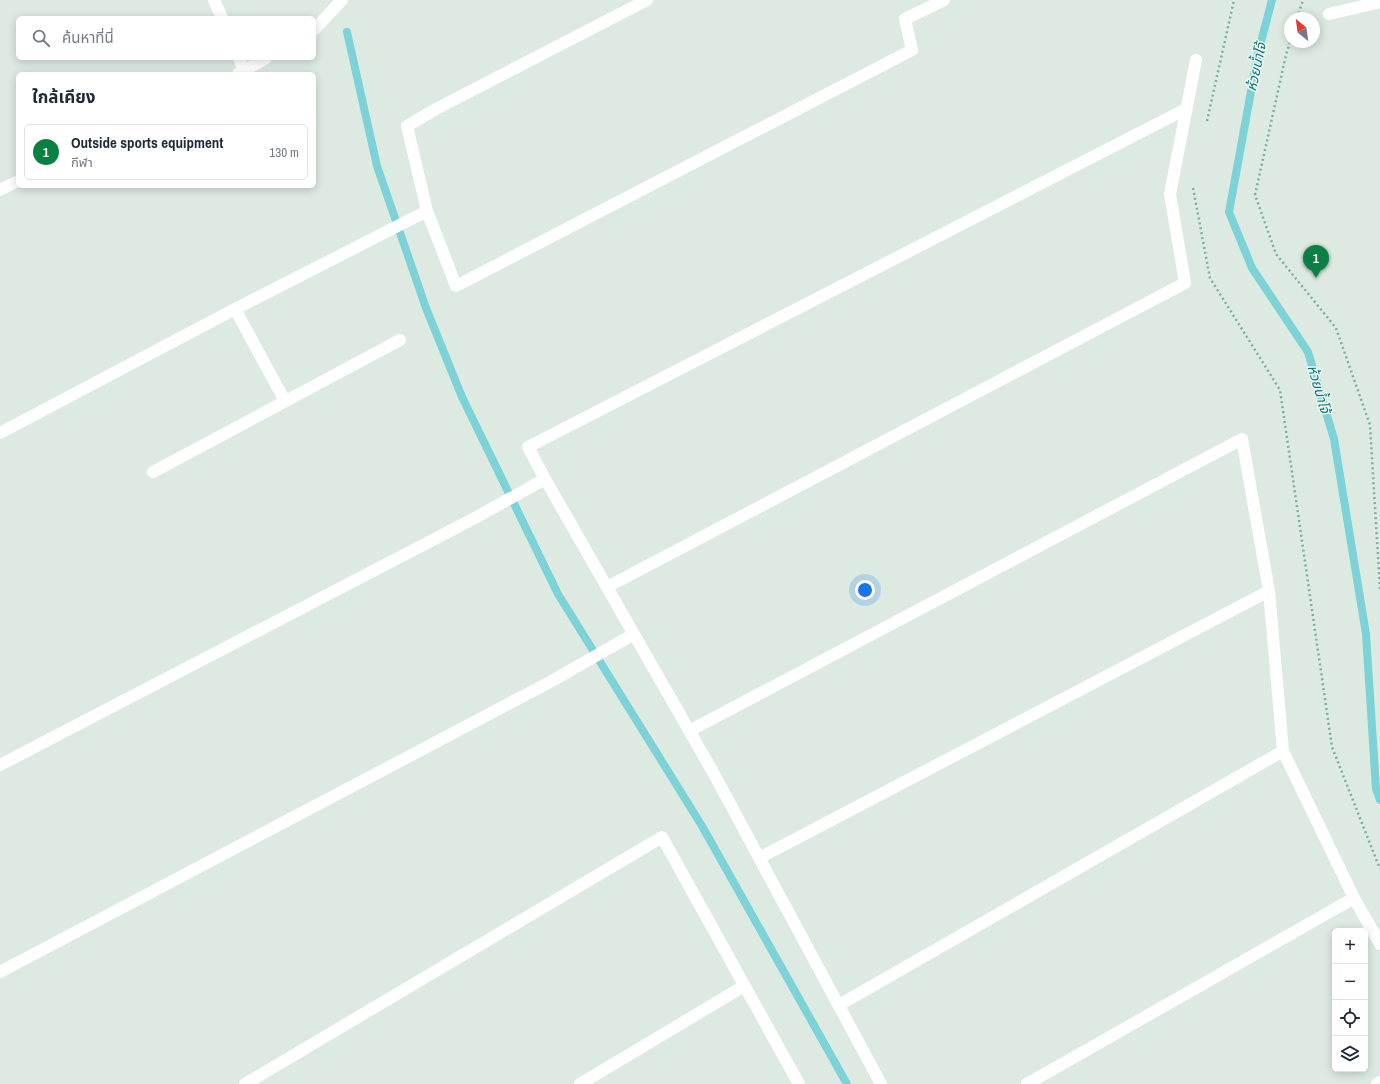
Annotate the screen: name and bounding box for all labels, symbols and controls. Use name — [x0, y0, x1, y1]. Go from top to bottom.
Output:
north arrow — [1284, 12, 1320, 48]
search box — [16, 16, 316, 60]
icon: search — [30, 27, 52, 49]
text: ค้นหาที่นี่ — [62, 27, 114, 48]
water label: ห้วยน้ำโจ้ — [1241, 39, 1270, 93]
text: ใกล้เคียง — [32, 85, 95, 108]
text: Outside sports equipment — [71, 132, 223, 153]
text: 1 — [43, 144, 49, 161]
text: 130 m — [269, 144, 299, 161]
text: กีฬา — [71, 154, 93, 171]
pin: 1 — [1303, 245, 1329, 278]
water label: ห้วยน้ำโจ้ — [1304, 363, 1336, 417]
your location — [855, 580, 875, 600]
map controls — [1332, 928, 1368, 1072]
button: + — [1332, 928, 1368, 964]
button: − — [1332, 964, 1368, 1000]
button: locate — [1332, 1000, 1368, 1036]
button: layers — [1332, 1036, 1368, 1072]

